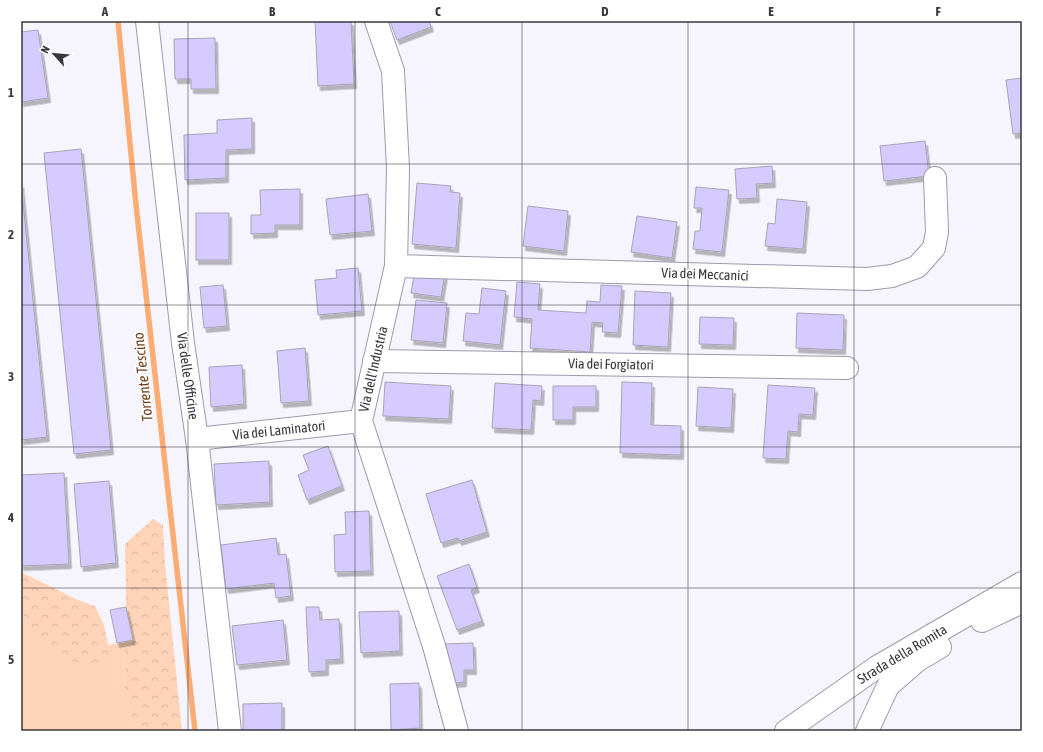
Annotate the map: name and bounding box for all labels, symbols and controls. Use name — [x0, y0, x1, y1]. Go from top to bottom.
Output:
text: A — [101, 4, 109, 19]
text: B — [269, 4, 276, 19]
text: C — [435, 4, 441, 19]
text: D — [601, 4, 609, 19]
text: E — [768, 4, 774, 19]
text: F — [935, 4, 941, 19]
north arrow — [34, 34, 74, 74]
text: N — [38, 44, 52, 55]
text: 1 — [8, 85, 14, 100]
text: 2 — [8, 227, 14, 242]
street label: Via dei Meccanici — [661, 264, 749, 284]
street label: Via dell'Industria — [355, 324, 391, 414]
water label: Torrente Tescino — [129, 332, 156, 422]
street label: Via delle Officine — [174, 332, 202, 420]
street label: Via dei Forgiatori — [568, 355, 654, 373]
text: 3 — [8, 369, 14, 384]
street label: Via dei Laminatori — [232, 417, 326, 443]
text: 4 — [7, 510, 14, 525]
street label: Strada della Romita — [854, 621, 950, 687]
text: 5 — [8, 652, 14, 667]

